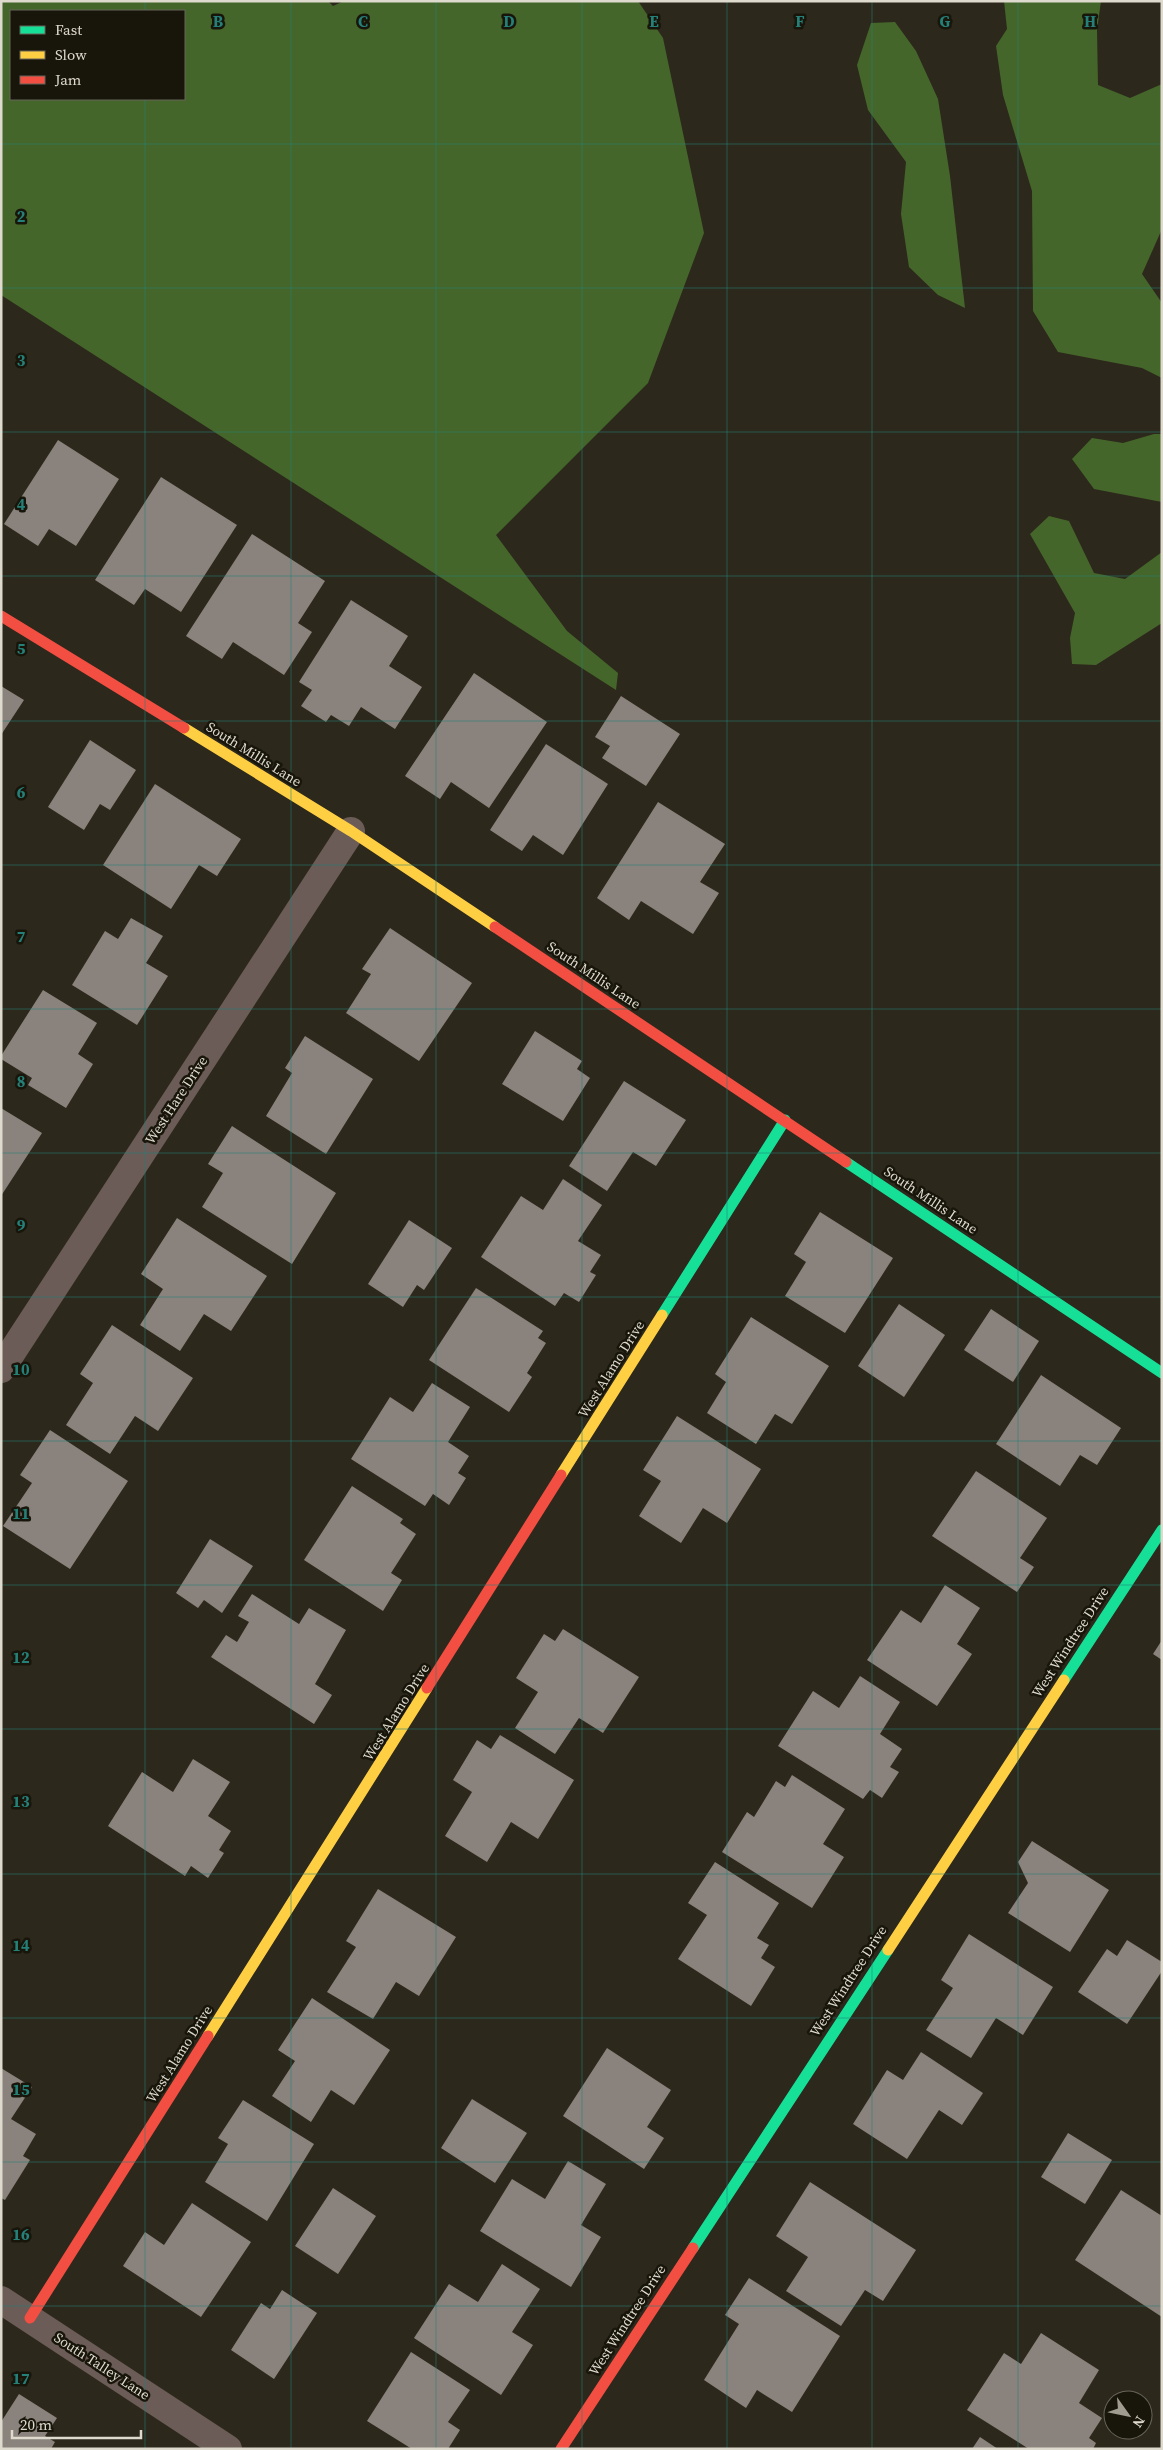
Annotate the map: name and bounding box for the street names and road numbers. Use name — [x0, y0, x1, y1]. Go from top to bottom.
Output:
street label: South Millis Lane — [203, 717, 305, 791]
street label: South Millis Lane — [543, 936, 645, 1014]
street label: West Hare Drive — [140, 1052, 212, 1148]
street label: South Millis Lane — [880, 1161, 982, 1239]
street label: West Alamo Drive — [573, 1317, 649, 1421]
street label: West Windtree Drive — [1027, 1583, 1113, 1701]
street label: West Alamo Drive — [358, 1660, 434, 1764]
street label: West Windtree Drive — [805, 1922, 891, 2040]
street label: West Alamo Drive — [141, 2002, 217, 2106]
street label: West Windtree Drive — [584, 2261, 670, 2379]
street label: South Talley Lane — [50, 2327, 154, 2405]

